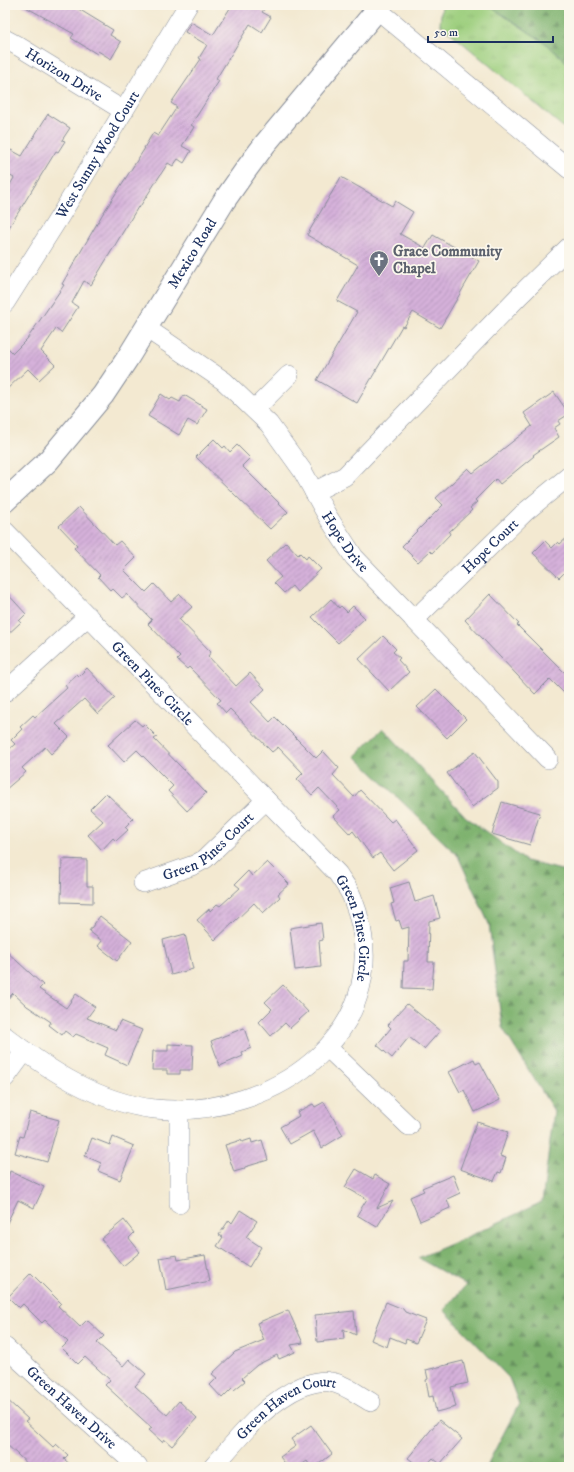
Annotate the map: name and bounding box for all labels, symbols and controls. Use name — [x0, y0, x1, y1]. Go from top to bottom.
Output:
scale bar — [428, 18, 553, 44]
text: 50 m — [434, 25, 458, 40]
street label: Horizon Drive — [22, 43, 106, 105]
street label: West Sunny Wood Court — [51, 87, 144, 223]
street label: Mexico Road — [163, 214, 221, 292]
place label: Grace Community Chapel — [393, 242, 503, 278]
church icon: Grace Community Chapel — [368, 249, 390, 277]
street label: Hope Drive — [317, 508, 373, 576]
street label: Hope Court — [458, 514, 522, 578]
street label: Green Pines Circle — [107, 637, 198, 730]
street label: Green Pines Court — [160, 808, 258, 885]
street label: Green Pines Circle — [331, 871, 374, 983]
street label: Green Haven Drive — [22, 1361, 121, 1453]
street label: Green Haven Court — [232, 1372, 339, 1444]

